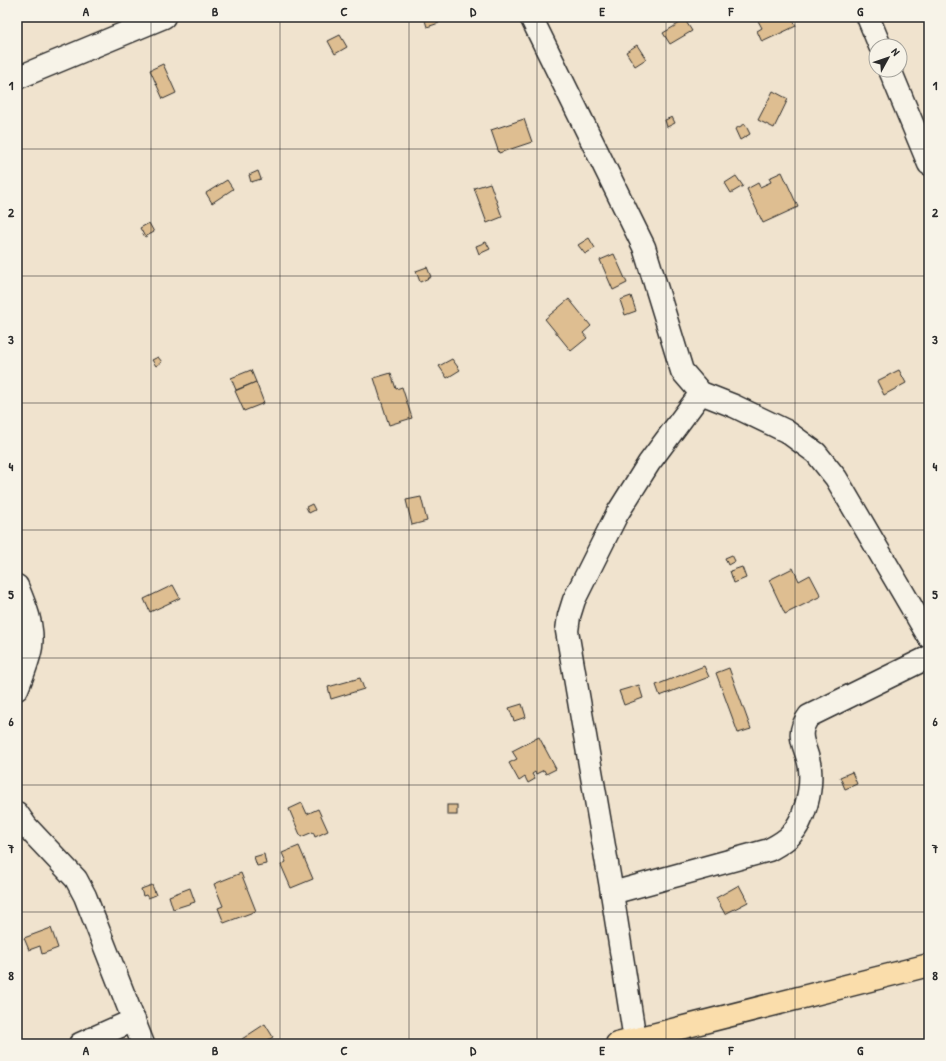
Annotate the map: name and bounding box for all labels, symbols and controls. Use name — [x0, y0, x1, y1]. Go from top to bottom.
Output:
text: A — [83, 2, 90, 20]
text: B — [212, 2, 219, 20]
text: C — [340, 2, 348, 20]
text: D — [470, 2, 477, 20]
text: E — [599, 2, 605, 20]
text: F — [728, 2, 735, 20]
text: G — [857, 2, 864, 20]
north arrow — [868, 38, 908, 78]
text: N — [888, 45, 903, 58]
text: 1 — [9, 76, 14, 94]
text: 1 — [933, 76, 938, 94]
text: 2 — [8, 203, 15, 221]
text: 2 — [932, 203, 939, 221]
text: 3 — [8, 330, 14, 348]
text: 3 — [932, 330, 938, 348]
text: 4 — [9, 457, 14, 475]
text: 4 — [933, 457, 938, 475]
text: 5 — [8, 585, 14, 603]
text: 5 — [932, 585, 938, 603]
text: 6 — [8, 712, 14, 730]
text: 6 — [932, 712, 938, 730]
text: 7 — [7, 839, 15, 857]
text: 7 — [931, 839, 939, 857]
text: 8 — [8, 966, 14, 984]
text: 8 — [932, 966, 938, 984]
text: A — [83, 1041, 90, 1059]
text: B — [212, 1041, 219, 1059]
text: C — [340, 1041, 348, 1059]
text: D — [470, 1041, 477, 1059]
text: E — [599, 1041, 605, 1059]
text: F — [728, 1041, 735, 1059]
text: G — [857, 1041, 864, 1059]

